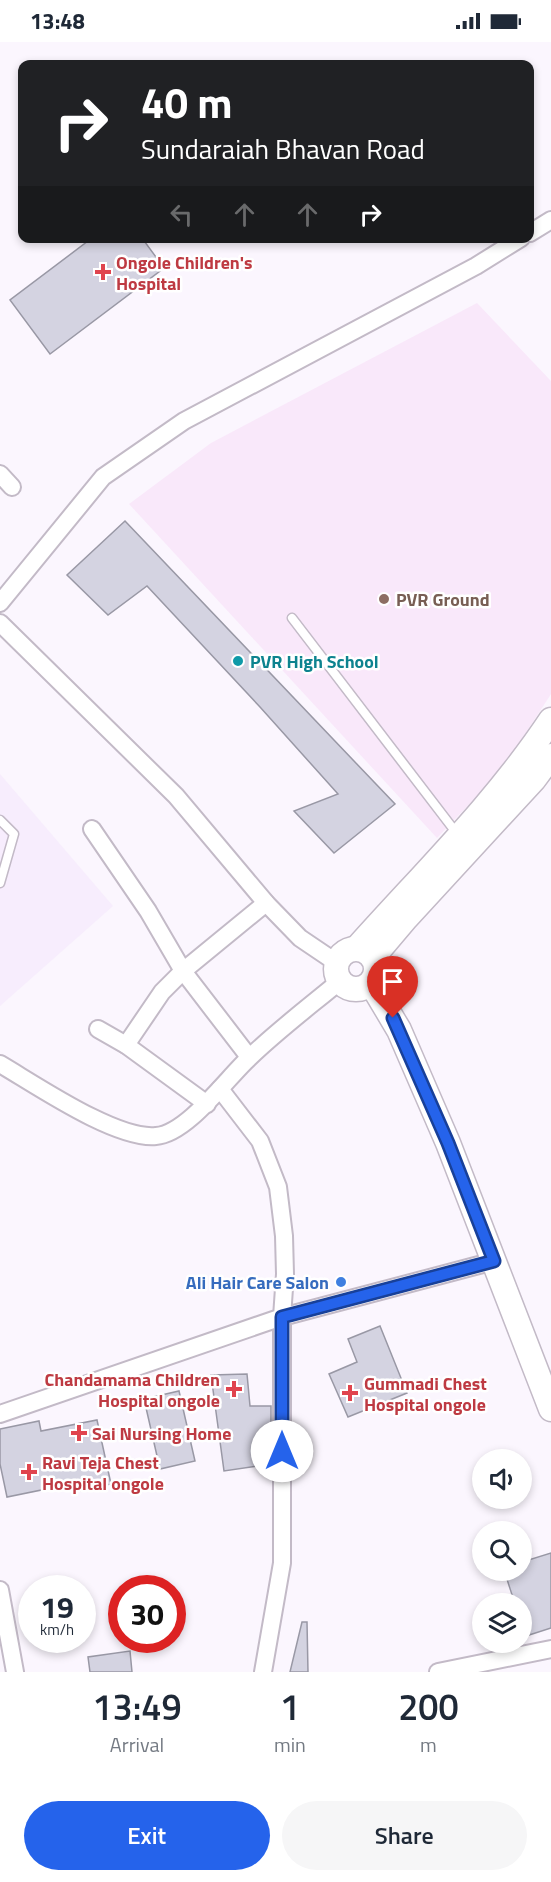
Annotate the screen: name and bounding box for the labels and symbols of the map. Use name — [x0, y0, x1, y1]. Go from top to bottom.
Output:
place label: Ongole Children's Hospital — [116, 249, 252, 297]
marker: Ongole Children's Hospital — [94, 263, 112, 281]
place label: PVR Ground — [396, 586, 490, 613]
marker: PVR Ground — [377, 592, 391, 606]
place label: PVR High School — [250, 648, 379, 675]
marker: PVR High School — [231, 654, 245, 668]
pin — [367, 956, 418, 1018]
place label: Ali Hair Care Salon — [186, 1269, 329, 1296]
marker: Ali Hair Care Salon — [334, 1275, 348, 1289]
place label: Chandamama Children Hospital ongole — [45, 1366, 220, 1414]
place label: Gummadi Chest Hospital ongole — [364, 1370, 487, 1418]
marker: Chandamama Children Hospital ongole — [225, 1380, 243, 1398]
marker: Gummadi Chest Hospital ongole — [341, 1384, 359, 1402]
position arrow — [250, 1419, 314, 1483]
place label: Sai Nursing Home — [92, 1420, 231, 1447]
marker: Sai Nursing Home — [70, 1424, 88, 1442]
place label: Ravi Teja Chest Hospital ongole — [42, 1449, 164, 1497]
marker: Ravi Teja Chest Hospital ongole — [20, 1463, 38, 1481]
speed limit sign: 30 — [108, 1575, 186, 1653]

